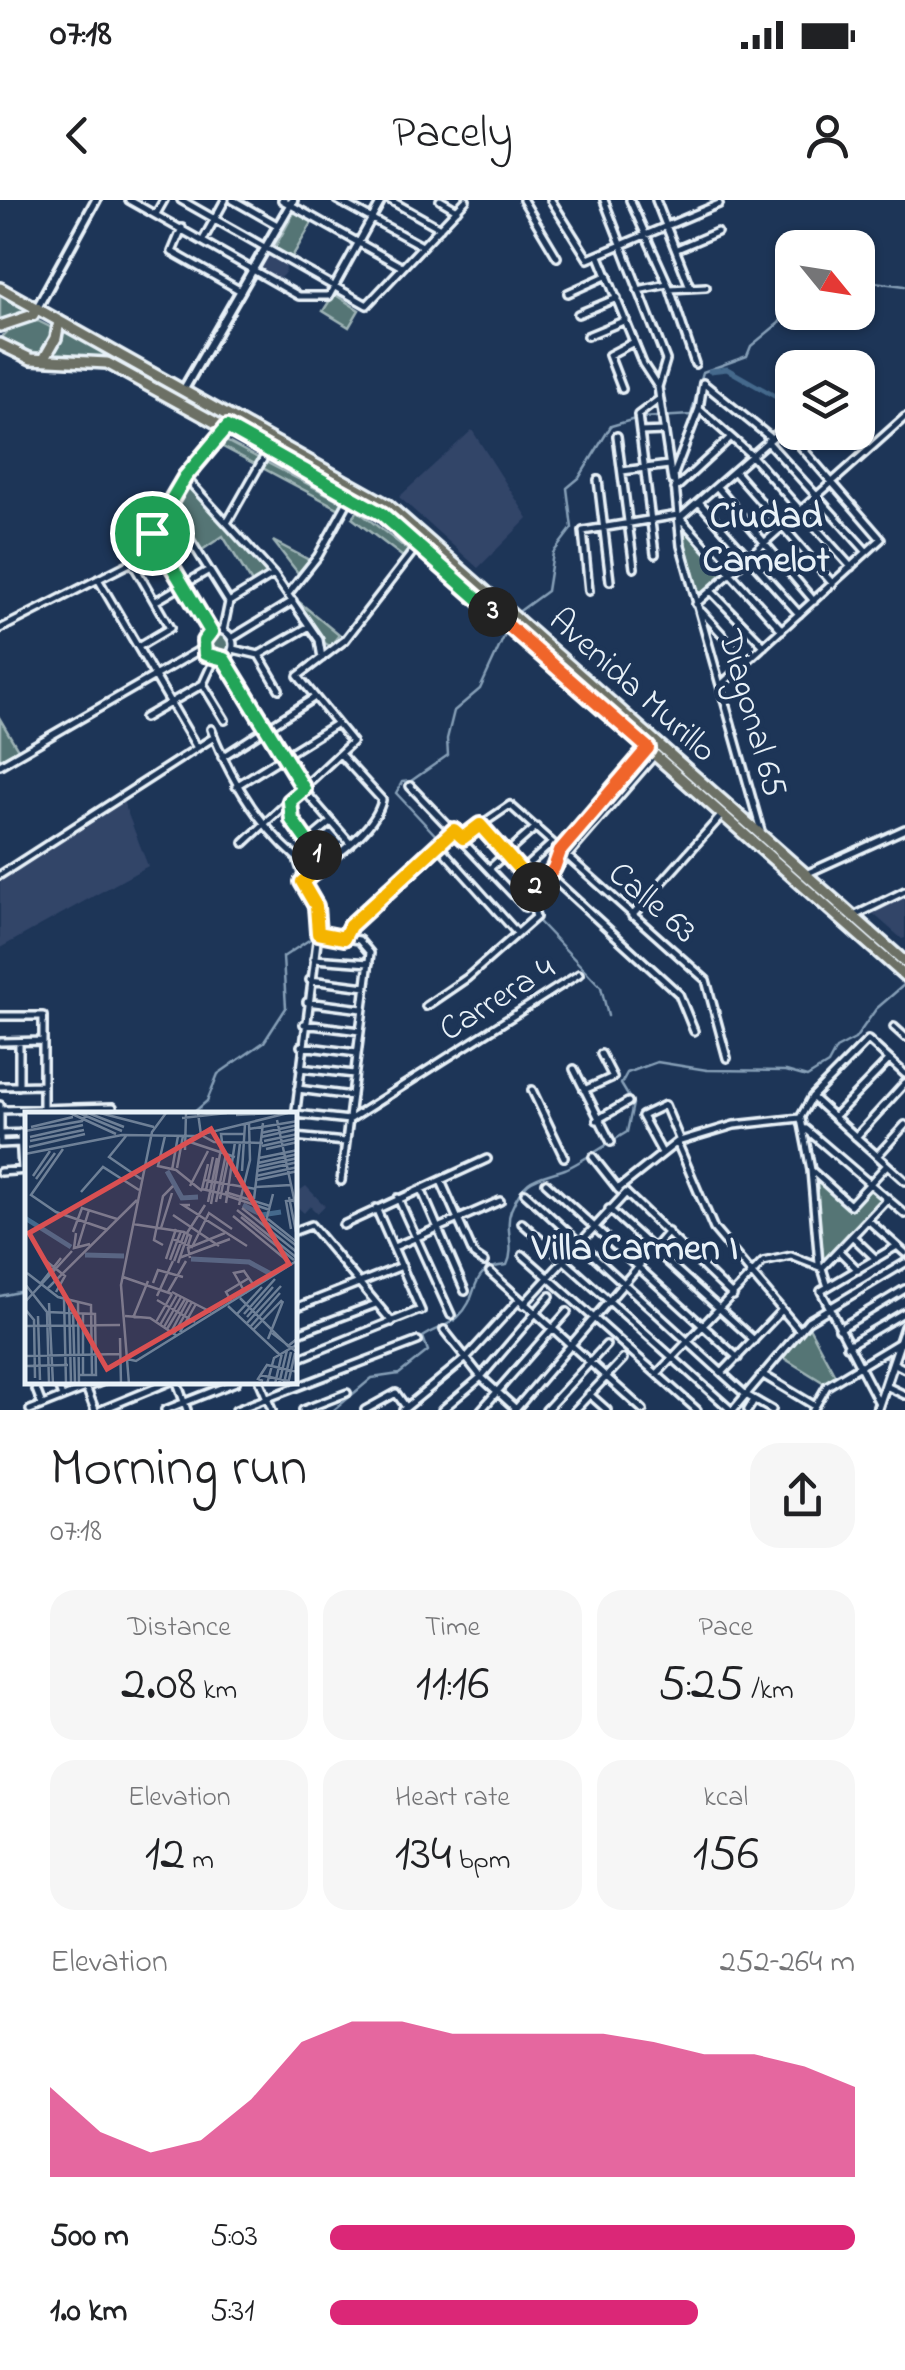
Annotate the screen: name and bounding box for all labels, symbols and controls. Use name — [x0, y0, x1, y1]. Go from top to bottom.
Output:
text: 07:18 — [50, 7, 112, 63]
text: Pacely — [392, 102, 513, 168]
icon: back — [50, 108, 105, 163]
icon: person — [800, 108, 855, 163]
north arrow — [775, 230, 875, 330]
map controls — [775, 230, 875, 450]
button: layers — [775, 350, 875, 450]
district label: Ciudad Camelot — [703, 490, 830, 590]
pin — [110, 491, 195, 576]
icon: arrive — [125, 506, 180, 561]
pin: 3 — [468, 587, 518, 637]
text: 3 — [487, 591, 499, 632]
street label: Avenida Murillo — [536, 597, 727, 776]
street label: Diagonal 65 — [702, 624, 799, 803]
pin: 1 — [292, 830, 342, 880]
text: 1 — [313, 834, 321, 875]
street label: Calle 63 — [596, 850, 708, 957]
pin: 2 — [510, 862, 560, 912]
text: 2 — [528, 866, 542, 907]
street label: Carrera 4 — [430, 944, 566, 1056]
inset map — [25, 1112, 298, 1385]
district label: Villa Carmen I — [531, 1222, 738, 1278]
text: Morning run — [50, 1431, 307, 1511]
button: share — [750, 1443, 855, 1548]
text: 07:18 — [50, 1509, 102, 1556]
text: Distance — [128, 1608, 231, 1649]
text: Time — [425, 1608, 480, 1649]
text: Pace — [699, 1608, 753, 1649]
text: 2.08 — [121, 1649, 196, 1722]
text: 11:16 — [416, 1649, 489, 1722]
text: 5:25 — [658, 1649, 744, 1722]
text: km — [196, 1671, 237, 1712]
text: /km — [744, 1671, 794, 1712]
text: Elevation — [128, 1778, 231, 1819]
text: Heart rate — [395, 1778, 510, 1819]
text: kcal — [704, 1778, 748, 1819]
text: 12 — [144, 1819, 185, 1892]
text: 134 — [395, 1819, 452, 1892]
text: 156 — [693, 1819, 759, 1892]
text: m — [185, 1841, 214, 1882]
text: bpm — [452, 1841, 510, 1882]
text: Elevation — [50, 1940, 168, 1987]
text: 252–264 m — [720, 1940, 855, 1987]
text: 500 m — [50, 2214, 129, 2261]
text: 5:03 — [210, 2214, 258, 2261]
text: 1.0 km — [50, 2289, 127, 2336]
text: 5:31 — [210, 2289, 254, 2336]

